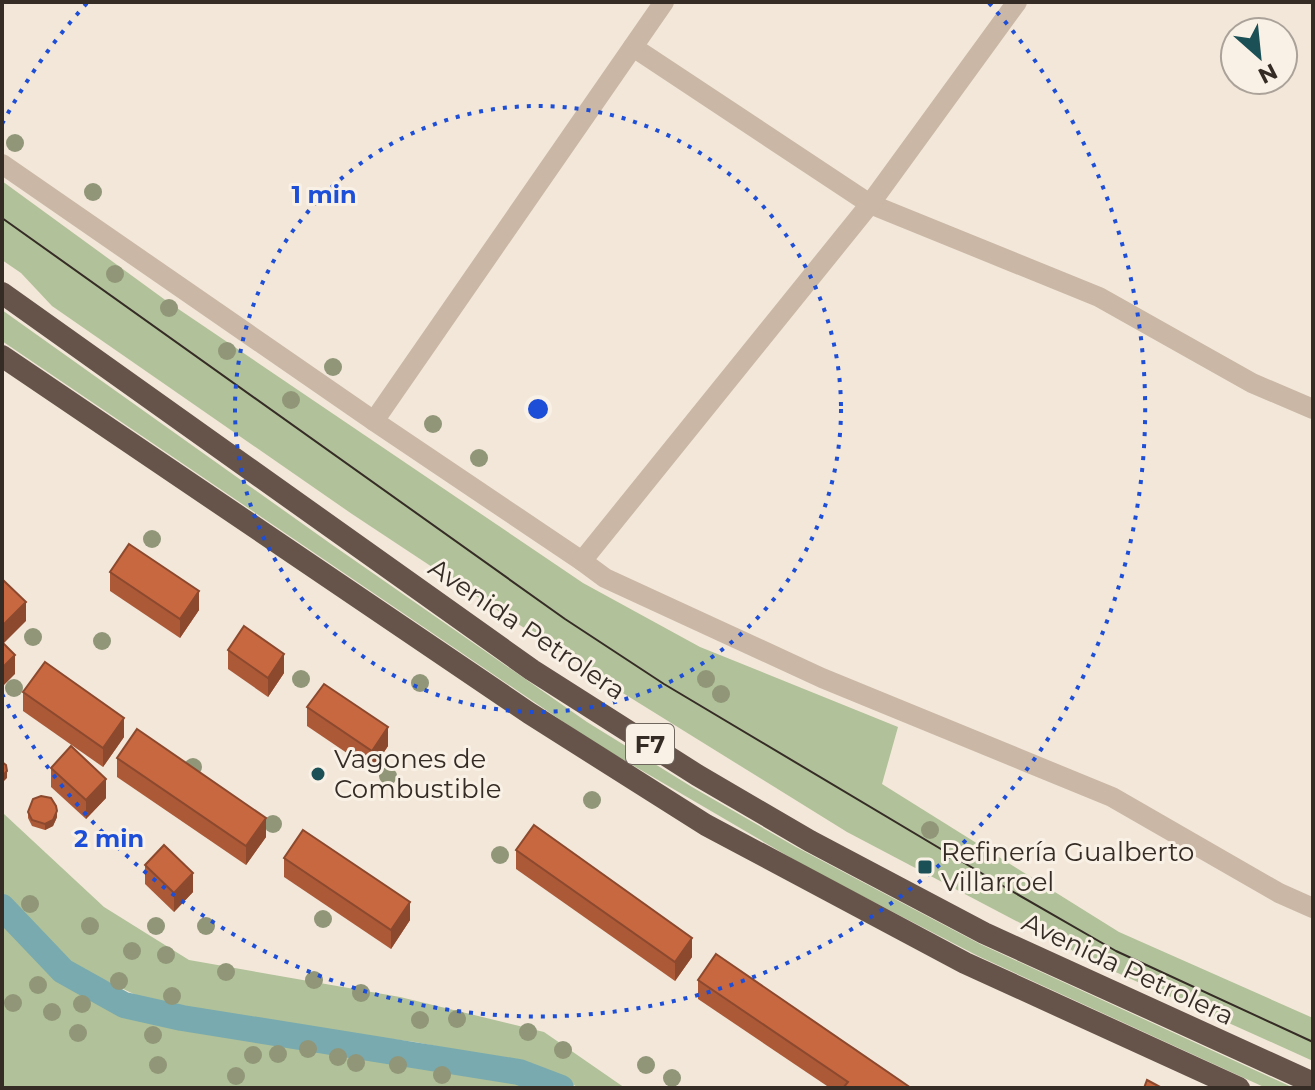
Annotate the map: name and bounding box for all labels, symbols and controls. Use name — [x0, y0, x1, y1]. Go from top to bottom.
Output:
north arrow — [1219, 16, 1299, 96]
text: N — [1254, 57, 1282, 89]
text: 1 min — [291, 180, 357, 209]
centre of rings — [524, 395, 552, 423]
street label: Avenida Petrolera — [423, 551, 631, 707]
road number: F7 — [626, 724, 674, 764]
place label: Vagones de Combustible — [334, 743, 501, 805]
marker: Vagones de Combustible — [309, 765, 327, 783]
text: 2 min — [74, 824, 144, 853]
place label: Refinería Gualberto Villarroel — [941, 836, 1194, 898]
marker: Refinería Gualberto Villarroel — [916, 858, 934, 876]
street label: Avenida Petrolera — [1017, 906, 1239, 1032]

